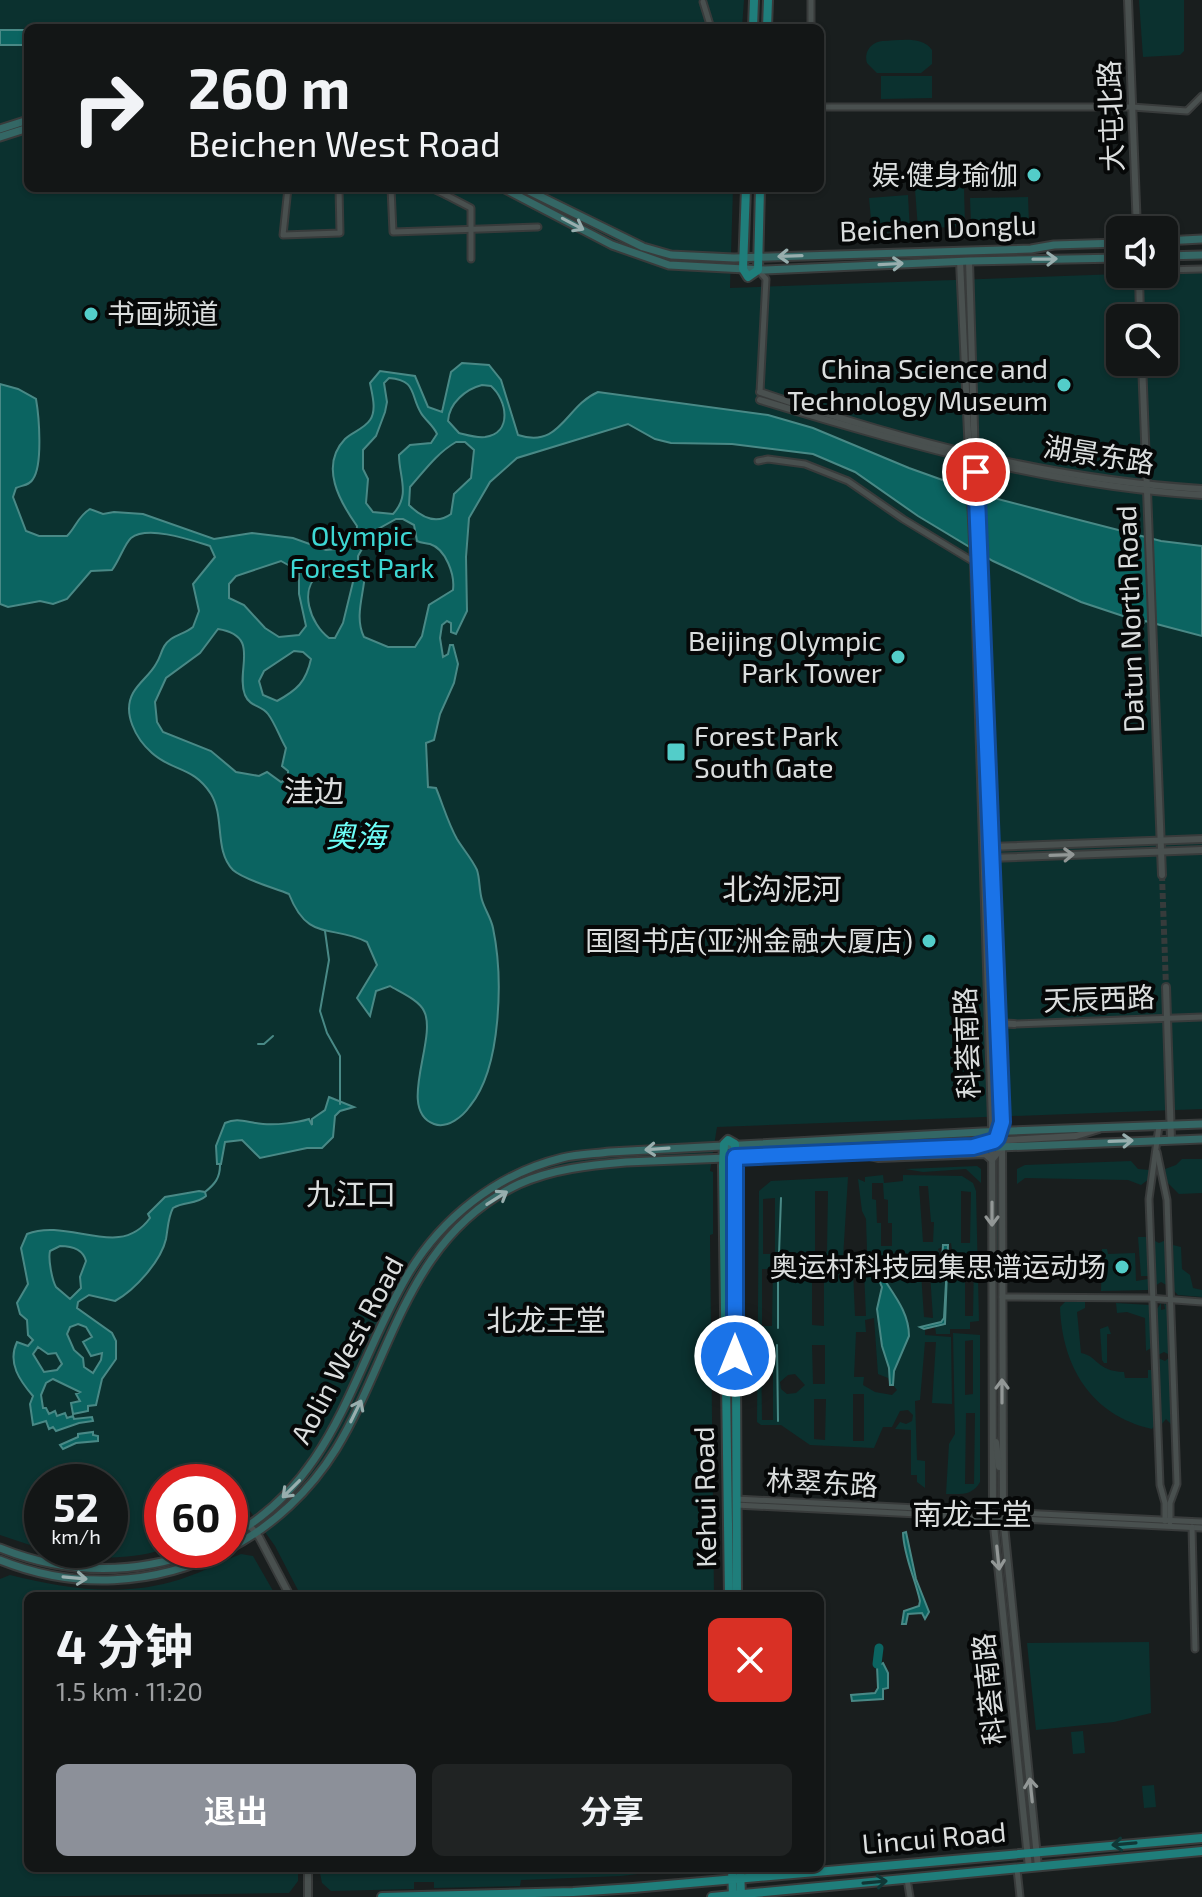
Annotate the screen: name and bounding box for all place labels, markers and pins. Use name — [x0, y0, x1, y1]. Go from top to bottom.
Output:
place label: 娱·健身瑜伽 — [871, 157, 1018, 191]
marker: 娱·健身瑜伽 — [1025, 166, 1043, 184]
place label: 书画频道 — [107, 296, 219, 330]
marker: 书画频道 — [82, 305, 100, 323]
place label: China Science and Technology Museum — [787, 351, 1048, 417]
marker: China Science and Technology Museum — [1055, 376, 1073, 394]
pin — [942, 438, 1010, 506]
place label: Beijing Olympic Park Tower — [688, 623, 882, 689]
marker: Beijing Olympic Park Tower — [889, 648, 907, 666]
place label: Forest Park South Gate — [694, 718, 839, 784]
marker: Forest Park South Gate — [665, 741, 687, 763]
place label: 国图书店(亚洲金融大厦店) — [585, 923, 913, 957]
marker: 国图书店(亚洲金融大厦店) — [920, 932, 938, 950]
place label: 奥运村科技园集思谱运动场 — [770, 1249, 1106, 1283]
marker: 奥运村科技园集思谱运动场 — [1113, 1258, 1131, 1276]

